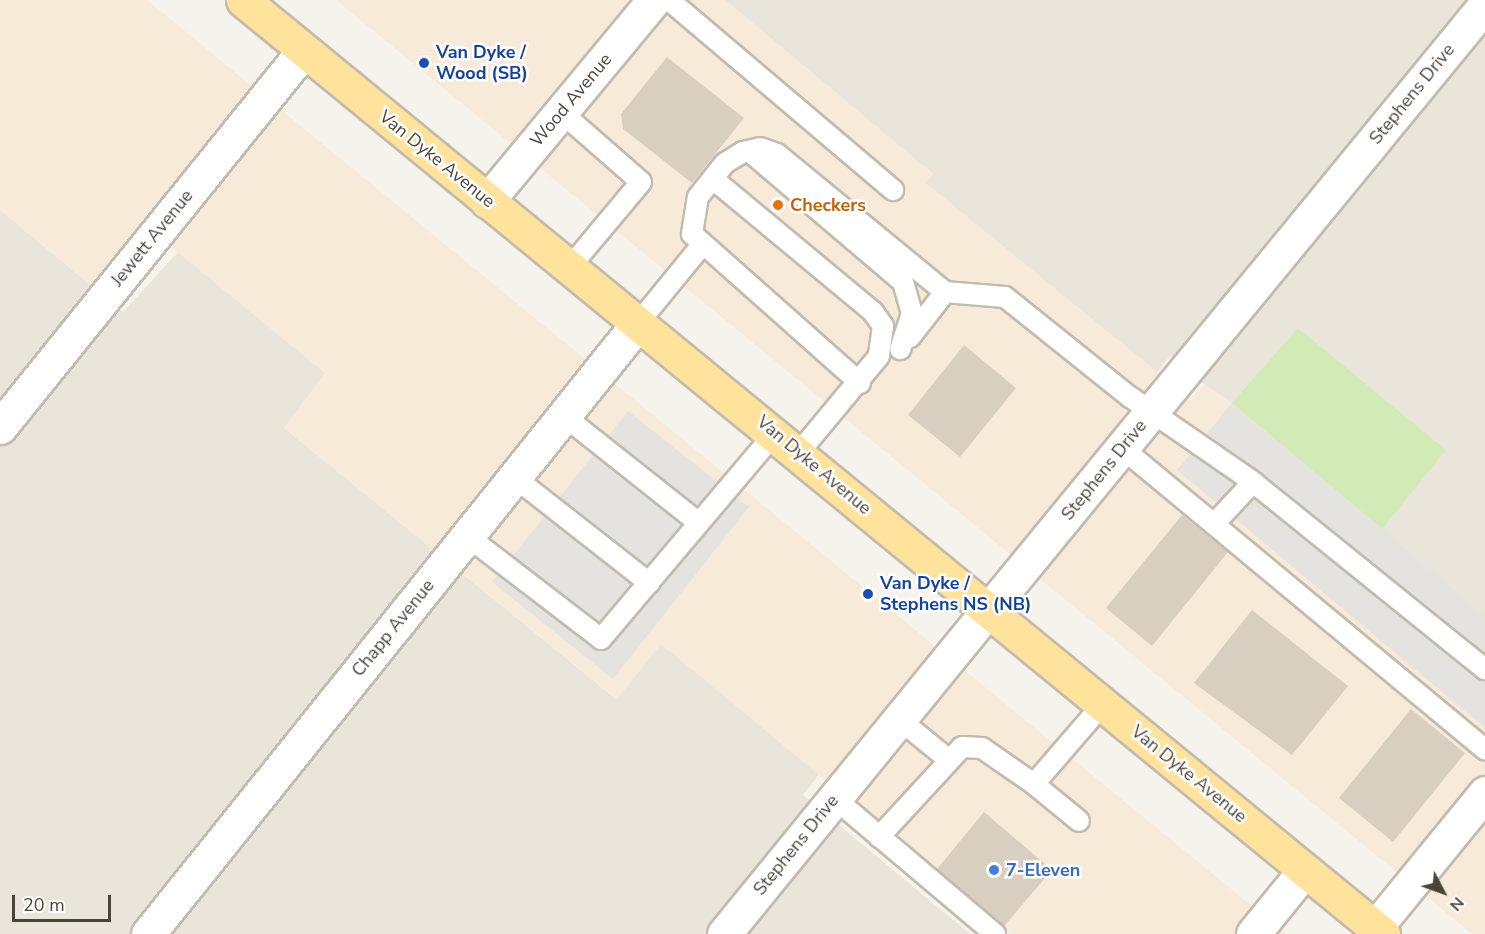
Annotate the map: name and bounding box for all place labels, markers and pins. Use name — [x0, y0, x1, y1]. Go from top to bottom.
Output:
place label: Van Dyke / Wood (SB) — [436, 42, 528, 84]
marker: Van Dyke / Wood (SB) — [417, 56, 431, 70]
place label: Checkers — [790, 194, 866, 216]
marker: Checkers — [771, 198, 785, 212]
place label: Van Dyke / Stephens NS (NB) — [880, 573, 1032, 616]
marker: Van Dyke / Stephens NS (NB) — [861, 587, 875, 601]
place label: 7-Eleven — [1006, 859, 1080, 881]
marker: 7-Eleven — [987, 863, 1001, 877]

